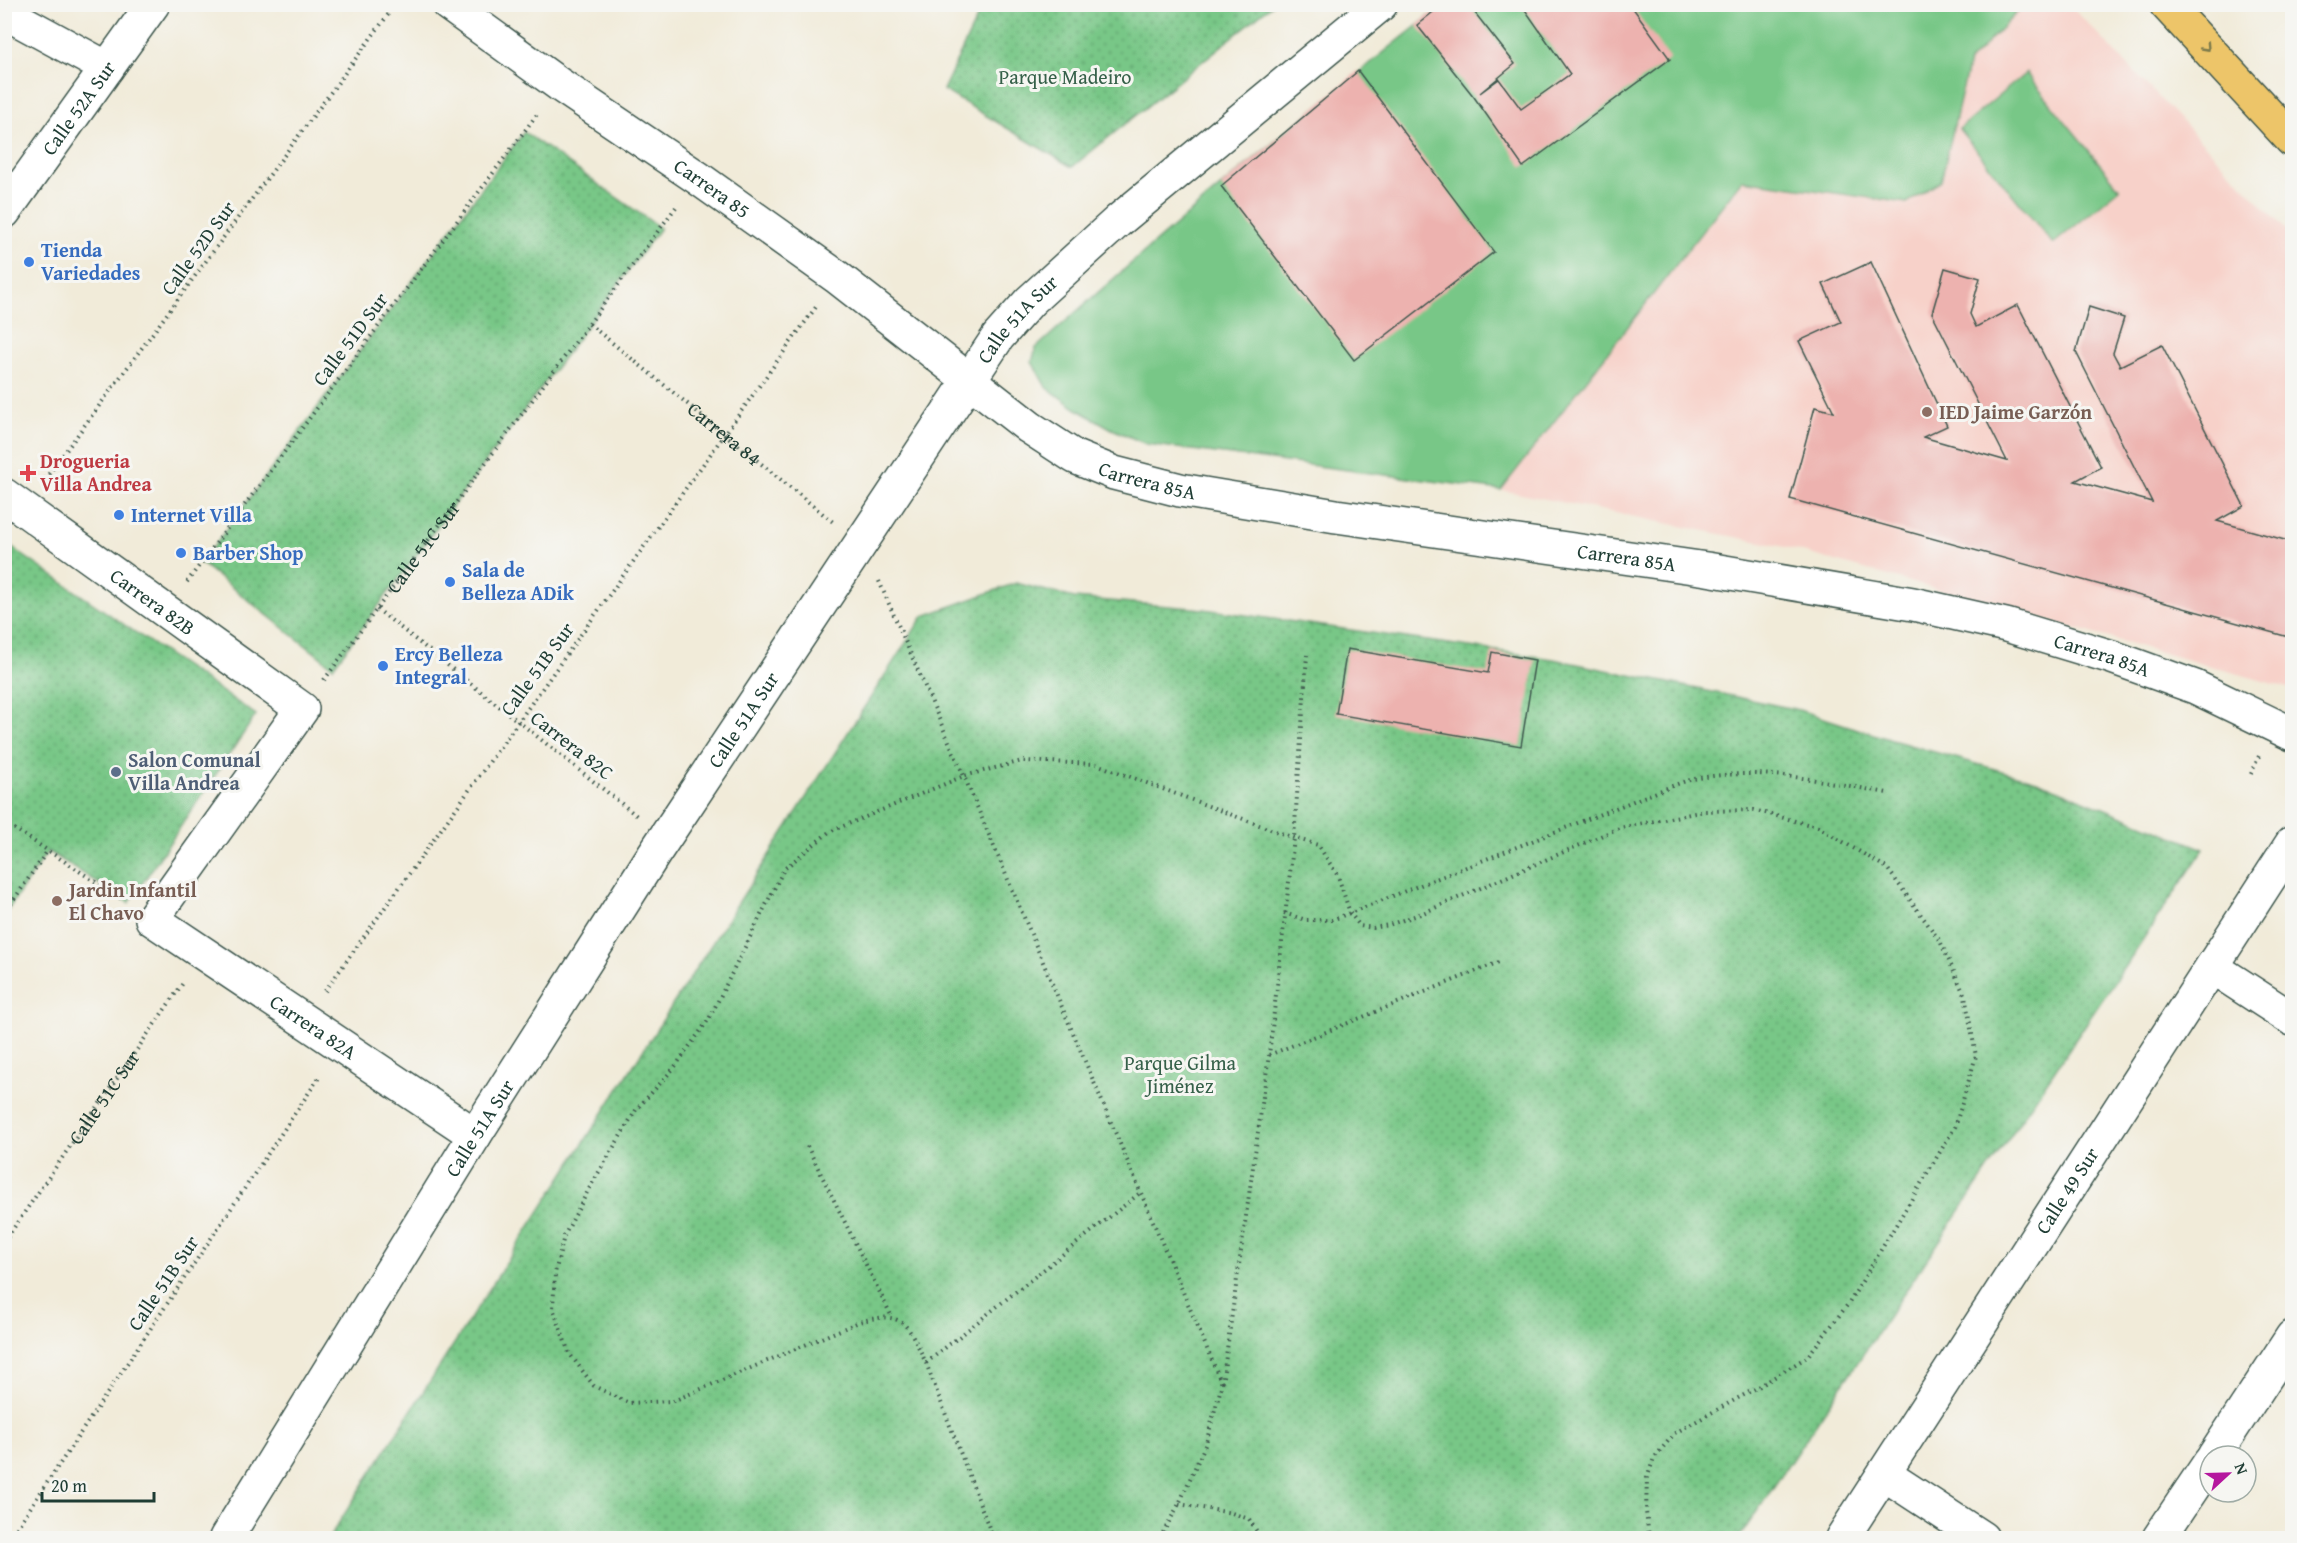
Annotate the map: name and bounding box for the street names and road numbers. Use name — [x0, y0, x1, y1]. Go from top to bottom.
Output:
street label: Calle 52A Sur — [34, 54, 122, 161]
street label: Carrera 85 — [668, 151, 756, 225]
street label: Calle 52D Sur — [154, 195, 242, 301]
street label: Calle 51A Sur — [970, 268, 1064, 369]
street label: Calle 51D Sur — [305, 286, 394, 391]
street label: Carrera 84 — [681, 395, 767, 472]
street label: Carrera 85A — [1094, 453, 1198, 506]
street label: Calle 51C Sur — [379, 494, 467, 599]
street label: Carrera 85A — [1576, 536, 1678, 578]
street label: Carrera 82B — [104, 561, 201, 642]
street label: Calle 51B Sur — [493, 616, 580, 721]
street label: Carrera 85A — [2051, 625, 2154, 684]
street label: Calle 51A Sur — [700, 666, 785, 773]
street label: Carrera 82C — [525, 703, 620, 786]
street label: Carrera 82A — [264, 987, 363, 1066]
street label: Calle 51C Sur — [61, 1044, 147, 1150]
street label: Calle 51A Sur — [438, 1074, 521, 1182]
street label: Calle 49 Sur — [2028, 1141, 2105, 1239]
street label: Calle 51B Sur — [120, 1229, 205, 1336]

